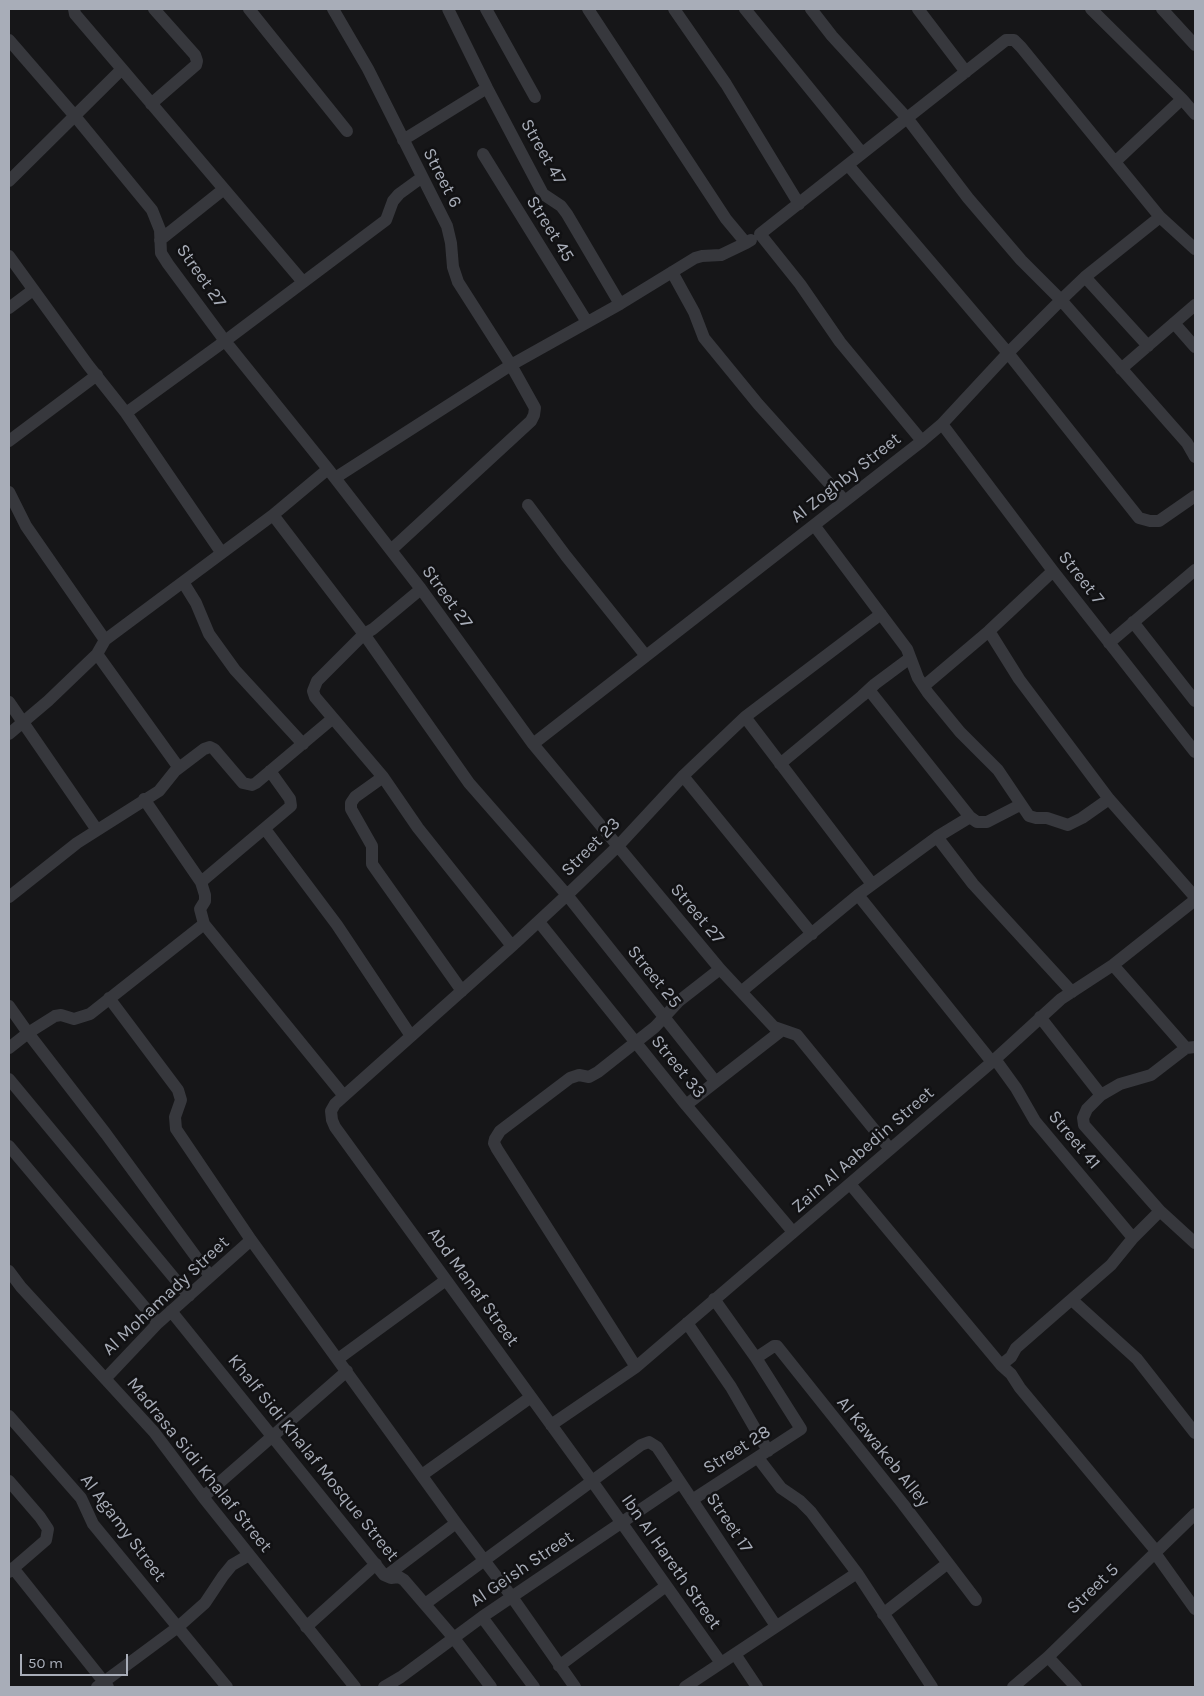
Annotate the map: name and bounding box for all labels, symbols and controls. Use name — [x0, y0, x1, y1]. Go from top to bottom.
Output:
street label: Street 47 — [516, 115, 570, 189]
street label: Street 6 — [418, 145, 466, 211]
street label: Street 45 — [521, 192, 579, 266]
street label: Street 27 — [171, 240, 231, 312]
street label: Al Zoghby Street — [787, 428, 905, 528]
street label: Street 7 — [1053, 547, 1109, 609]
street label: Street 27 — [417, 561, 477, 633]
street label: Street 23 — [557, 813, 625, 881]
street label: Street 27 — [665, 879, 729, 949]
street label: Street 25 — [622, 941, 686, 1013]
street label: Street 33 — [646, 1031, 710, 1103]
street label: Zain Al Aabedin Street — [787, 1082, 939, 1218]
street label: Street 41 — [1043, 1106, 1105, 1174]
street label: Abd Manaf Street — [423, 1223, 523, 1351]
street label: Al Mohamady Street — [98, 1232, 234, 1360]
street label: Khalf Sidi Khalaf Mosque Street — [223, 1350, 403, 1566]
street label: Madrasa Sidi Khalaf Street — [122, 1373, 276, 1557]
street label: Al Kawakeb Alley — [832, 1392, 934, 1512]
street label: Street 28 — [699, 1421, 775, 1479]
street label: Al Agamy Street — [76, 1470, 170, 1586]
street label: Street 17 — [701, 1489, 757, 1557]
street label: Ibn Al Hareth Street — [616, 1490, 726, 1634]
street label: Al Geish Street — [466, 1527, 578, 1611]
street label: Street 5 — [1063, 1559, 1123, 1619]
scale bar — [22, 1644, 130, 1676]
text: 50 m — [28, 1654, 63, 1672]

